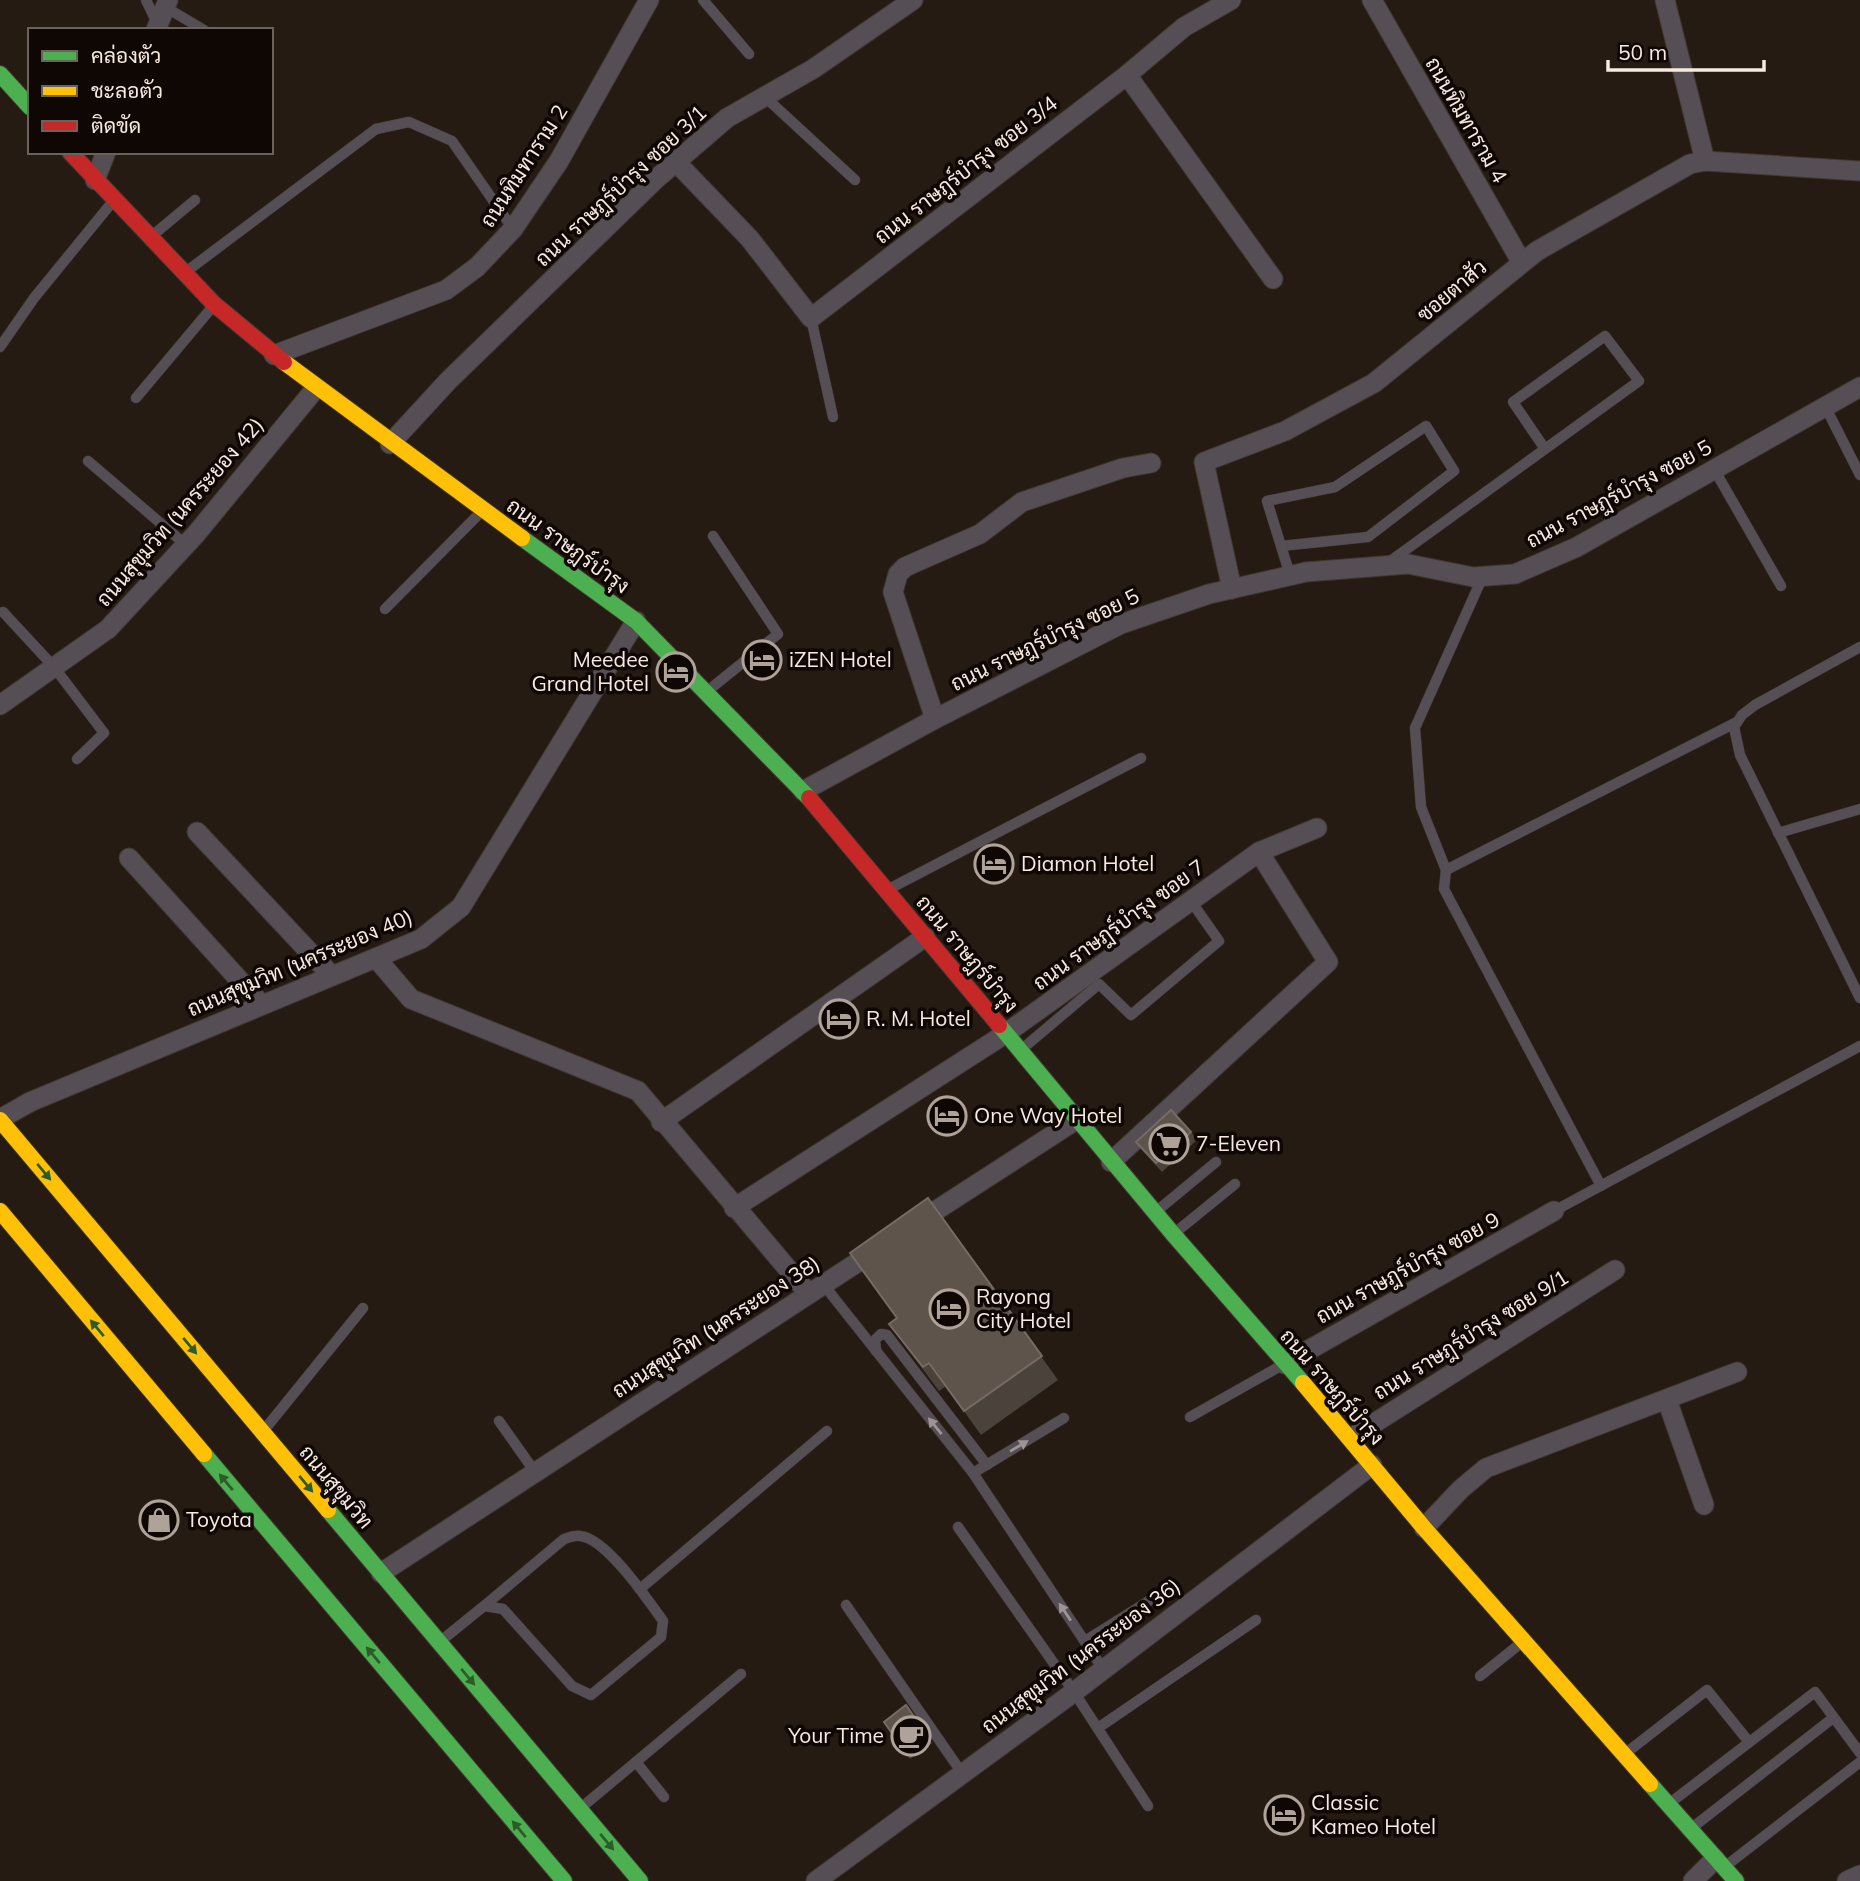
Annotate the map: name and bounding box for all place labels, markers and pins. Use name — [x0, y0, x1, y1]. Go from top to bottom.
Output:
hotel icon: iZEN Hotel — [741, 639, 783, 681]
place label: Meedee Grand Hotel — [532, 646, 649, 696]
place label: iZEN Hotel — [789, 646, 892, 672]
hotel icon: Meedee Grand Hotel — [655, 651, 697, 693]
hotel icon: Diamon Hotel — [973, 843, 1015, 885]
place label: Diamon Hotel — [1021, 850, 1154, 876]
hotel icon: R. M. Hotel — [818, 998, 860, 1040]
place label: R. M. Hotel — [866, 1005, 971, 1031]
hotel icon: One Way Hotel — [926, 1095, 968, 1137]
place label: One Way Hotel — [974, 1102, 1122, 1128]
supermarket icon: 7-Eleven — [1148, 1123, 1190, 1165]
place label: 7-Eleven — [1196, 1130, 1281, 1156]
place label: Rayong City Hotel — [976, 1283, 1071, 1333]
hotel icon: Rayong City Hotel — [928, 1288, 970, 1330]
shop icon: Toyota — [138, 1499, 180, 1541]
place label: Toyota — [186, 1506, 252, 1532]
cafe icon: Your Time — [890, 1715, 932, 1757]
place label: Your Time — [787, 1722, 884, 1748]
place label: Classic Kameo Hotel — [1311, 1789, 1436, 1839]
hotel icon: Classic Kameo Hotel — [1263, 1794, 1305, 1836]

